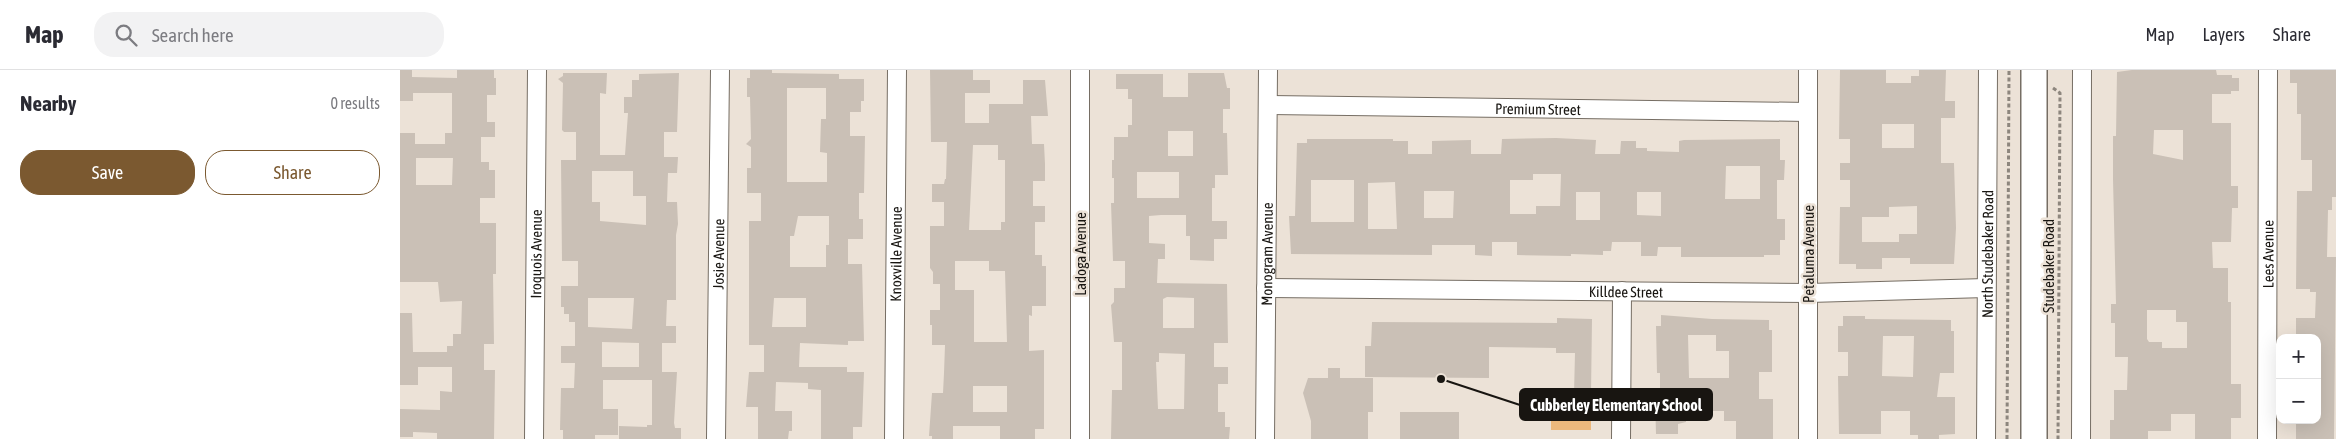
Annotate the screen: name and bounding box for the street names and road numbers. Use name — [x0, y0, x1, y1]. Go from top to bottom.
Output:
street label: Premium Street — [1495, 99, 1581, 118]
street label: North Studebaker Road — [1978, 190, 1996, 318]
street label: Monogram Avenue — [1258, 202, 1275, 306]
street label: Petaluma Avenue — [1800, 205, 1817, 303]
street label: Knoxville Avenue — [887, 206, 904, 302]
street label: Iroquois Avenue — [527, 209, 544, 299]
street label: Ladoga Avenue — [1072, 212, 1089, 296]
street label: Josie Avenue — [709, 218, 727, 290]
street label: Studebaker Road — [2040, 219, 2057, 313]
street label: Lees Avenue — [2259, 220, 2276, 288]
street label: Killdee Street — [1589, 282, 1663, 300]

